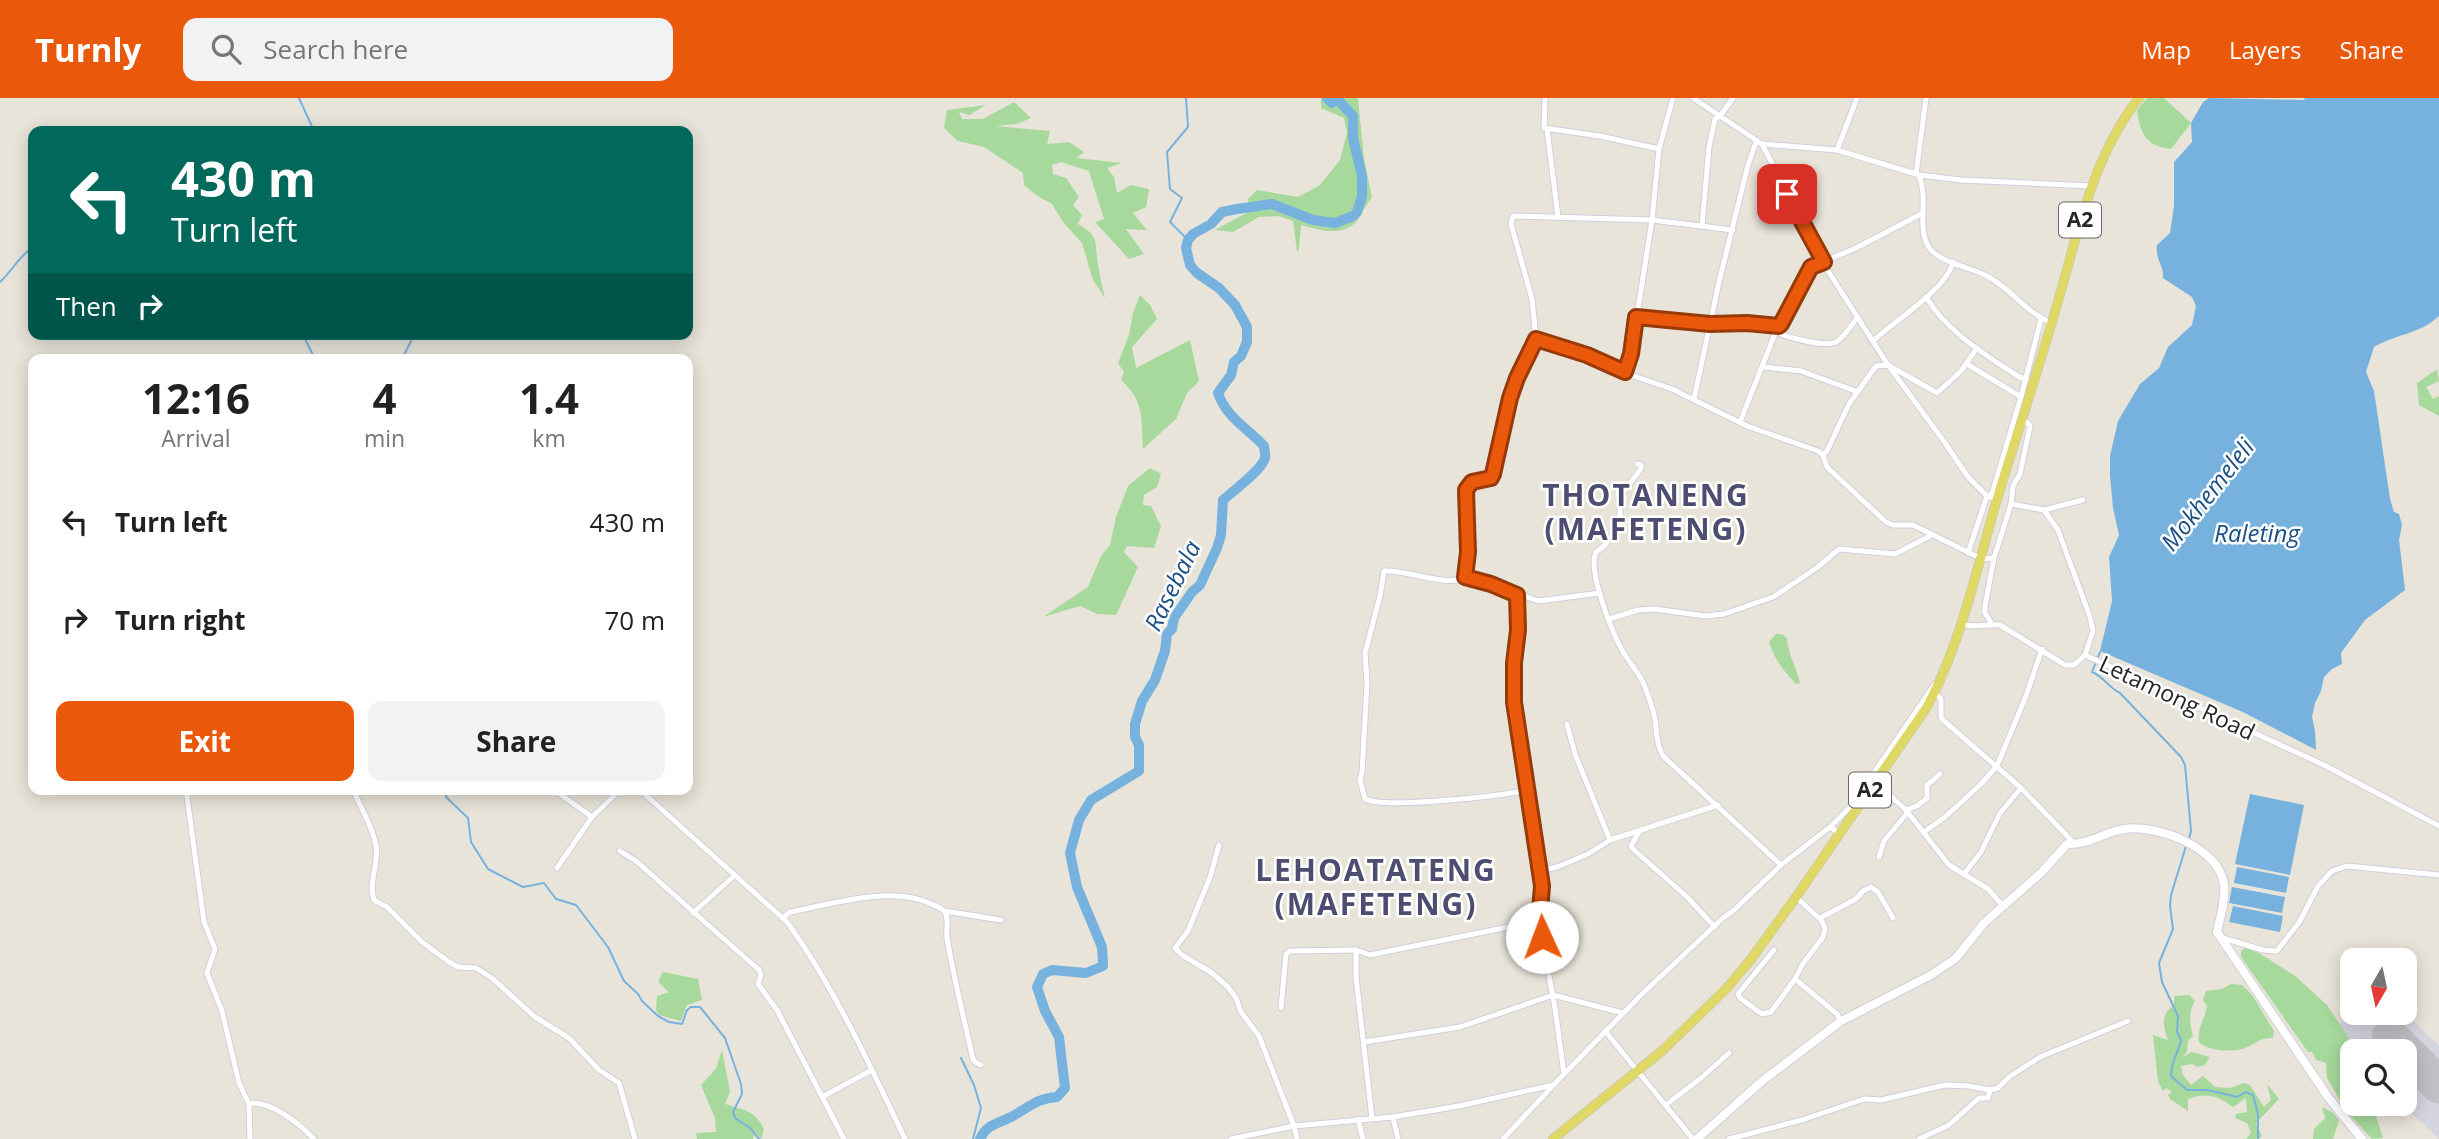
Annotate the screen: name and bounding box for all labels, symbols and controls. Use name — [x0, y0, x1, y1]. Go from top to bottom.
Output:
search box — [183, 18, 673, 81]
text: Turnly — [35, 27, 141, 72]
icon: search — [207, 30, 245, 68]
text: Search here — [263, 31, 408, 67]
text: Map — [2141, 33, 2191, 66]
text: Layers — [2229, 33, 2302, 66]
text: Share — [2340, 33, 2404, 66]
text: 430 m — [171, 145, 316, 211]
icon: left — [56, 154, 147, 245]
pin — [1757, 164, 1817, 224]
icon: arrive — [1768, 175, 1806, 213]
road number: A2 — [2059, 202, 2101, 238]
text: Turn left — [171, 208, 297, 251]
icon: right — [131, 287, 169, 325]
text: Then — [56, 288, 117, 324]
text: 12:16 — [142, 369, 250, 426]
text: 4 — [372, 369, 397, 426]
text: 1.4 — [519, 369, 579, 426]
text: Arrival — [161, 422, 231, 454]
text: min — [364, 422, 405, 454]
text: km — [532, 422, 566, 454]
water label: Mokhemeleli — [2153, 430, 2262, 557]
district label: THOTANENG (MAFETENG) — [1542, 474, 1750, 549]
icon: left — [56, 503, 94, 541]
text: Turn left — [115, 504, 227, 540]
text: 430 m — [590, 504, 665, 540]
water label: Raleting — [2214, 516, 2301, 549]
water label: Rasebala — [1136, 534, 1208, 636]
icon: right — [56, 601, 94, 639]
text: Turn right — [115, 602, 246, 638]
text: 70 m — [604, 602, 665, 638]
street label: Letamong Road — [2094, 647, 2261, 747]
button: Exit — [56, 701, 354, 781]
button: Share — [368, 701, 665, 781]
road number: A2 — [1849, 772, 1891, 808]
district label: LEHOATATENG (MAFETENG) — [1255, 849, 1497, 924]
position arrow — [1505, 900, 1579, 974]
north arrow — [2340, 948, 2417, 1026]
map controls — [2340, 948, 2417, 1116]
button: search — [2340, 1039, 2417, 1116]

